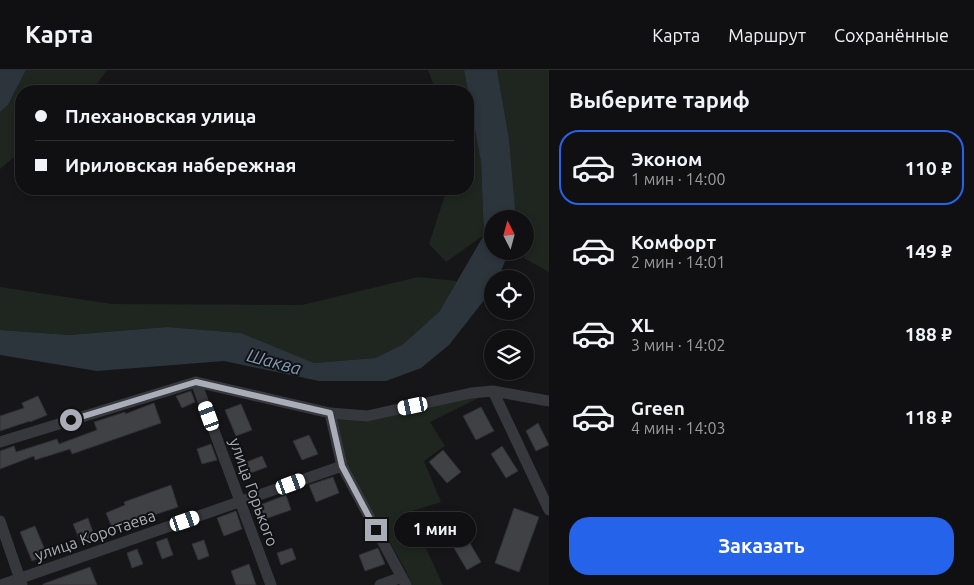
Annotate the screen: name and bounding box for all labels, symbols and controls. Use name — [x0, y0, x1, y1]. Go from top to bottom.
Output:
text: Карта — [25, 21, 93, 48]
text: Карта — [652, 25, 700, 45]
text: Маршрут — [728, 25, 806, 45]
text: Сохранённые — [834, 25, 949, 45]
text: Выберите тариф — [569, 87, 750, 112]
text: Плехановская улица — [65, 105, 256, 127]
icon: car — [571, 145, 616, 190]
text: Эконом — [631, 148, 702, 170]
text: Ириловская набережная — [65, 154, 296, 176]
text: 110 ₽ — [905, 157, 952, 179]
text: 1 мин · 14:00 — [631, 170, 725, 188]
north arrow — [484, 210, 534, 260]
map controls — [484, 210, 534, 380]
icon: car — [571, 228, 616, 273]
text: Комфорт — [631, 231, 716, 253]
text: 149 ₽ — [905, 240, 952, 262]
text: 2 мин · 14:01 — [631, 253, 725, 271]
button: locate — [484, 270, 534, 320]
icon: car — [571, 311, 616, 356]
text: XL — [631, 314, 654, 336]
text: 188 ₽ — [905, 323, 952, 345]
button: layers — [484, 330, 534, 380]
text: 3 мин · 14:02 — [631, 336, 725, 354]
water label: Шаква — [245, 344, 304, 378]
icon: car — [571, 394, 616, 439]
car — [396, 396, 429, 416]
text: Green — [631, 397, 685, 419]
car — [196, 399, 221, 433]
text: 118 ₽ — [905, 406, 952, 428]
route start — [60, 409, 82, 431]
text: 4 мин · 14:03 — [631, 419, 725, 437]
street label: улица Горького — [226, 435, 282, 549]
car — [274, 472, 307, 496]
street label: улица Коротаева — [32, 506, 158, 564]
car — [168, 509, 201, 533]
callout: 1 мин — [394, 512, 476, 548]
button: Заказать — [569, 517, 954, 575]
route end — [365, 519, 387, 541]
text: 1 мин — [413, 520, 457, 538]

